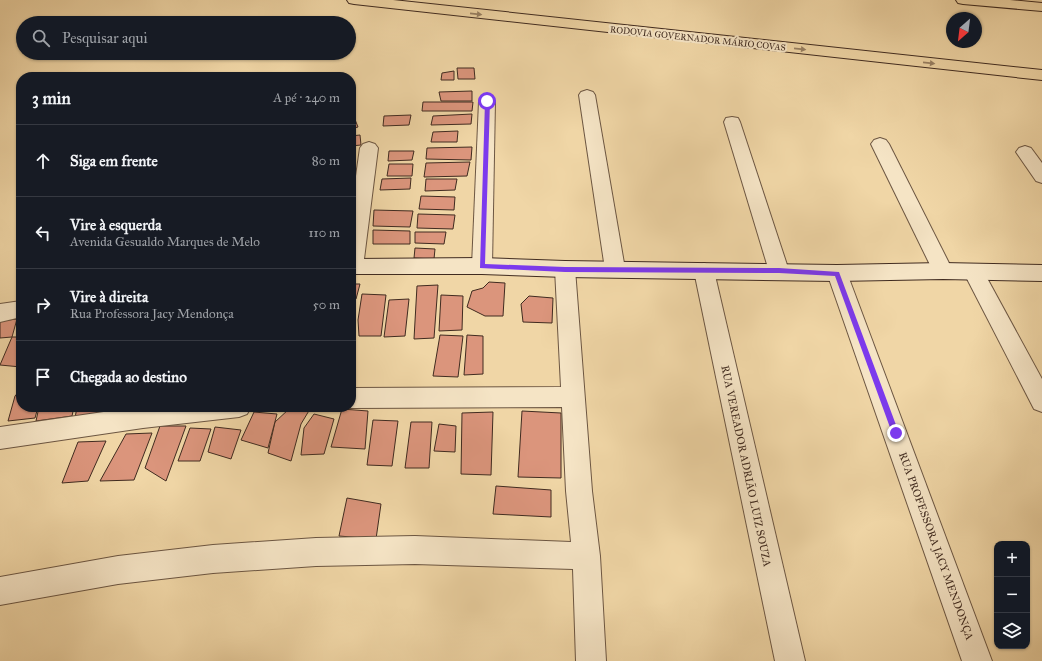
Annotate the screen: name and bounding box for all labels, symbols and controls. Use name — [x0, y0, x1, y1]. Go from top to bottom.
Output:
one-way arrow — [470, 11, 482, 17]
north arrow — [946, 12, 982, 48]
search box — [16, 16, 356, 60]
street label: RODOVIA GOVERNADOR MÁRIO COVAS — [610, 23, 786, 53]
icon: search — [30, 27, 52, 49]
text: Pesquisar aqui — [62, 29, 148, 47]
one-way arrow — [794, 46, 806, 52]
one-way arrow — [923, 60, 935, 66]
text: 3 min — [32, 88, 71, 109]
text: A pé · 240 m — [273, 90, 340, 106]
route start — [478, 92, 496, 110]
icon: ahead — [32, 150, 54, 172]
text: Siga em frente — [70, 152, 158, 170]
text: 80 m — [312, 153, 340, 169]
text: Vire à esquerda — [70, 216, 162, 234]
icon: left — [32, 222, 54, 244]
text: 110 m — [308, 225, 340, 241]
text: Avenida Gesualdo Marques de Melo — [70, 234, 260, 250]
text: Vire à direita — [70, 288, 148, 306]
icon: right — [32, 294, 54, 316]
text: 50 m — [313, 297, 340, 313]
text: Rua Professora Jacy Mendonça — [70, 306, 234, 322]
street label: RUA VEREADOR ADRIÃO LUIZ SOUZA — [718, 364, 774, 568]
icon: arrive — [32, 366, 54, 388]
text: Chegada ao destino — [70, 368, 187, 386]
route end — [887, 424, 905, 442]
street label: RUA PROFESSORA JACY MENDONÇA — [895, 450, 976, 643]
map controls — [994, 541, 1030, 649]
button: + — [994, 541, 1030, 577]
button: − — [994, 577, 1030, 613]
button: layers — [994, 613, 1030, 649]

